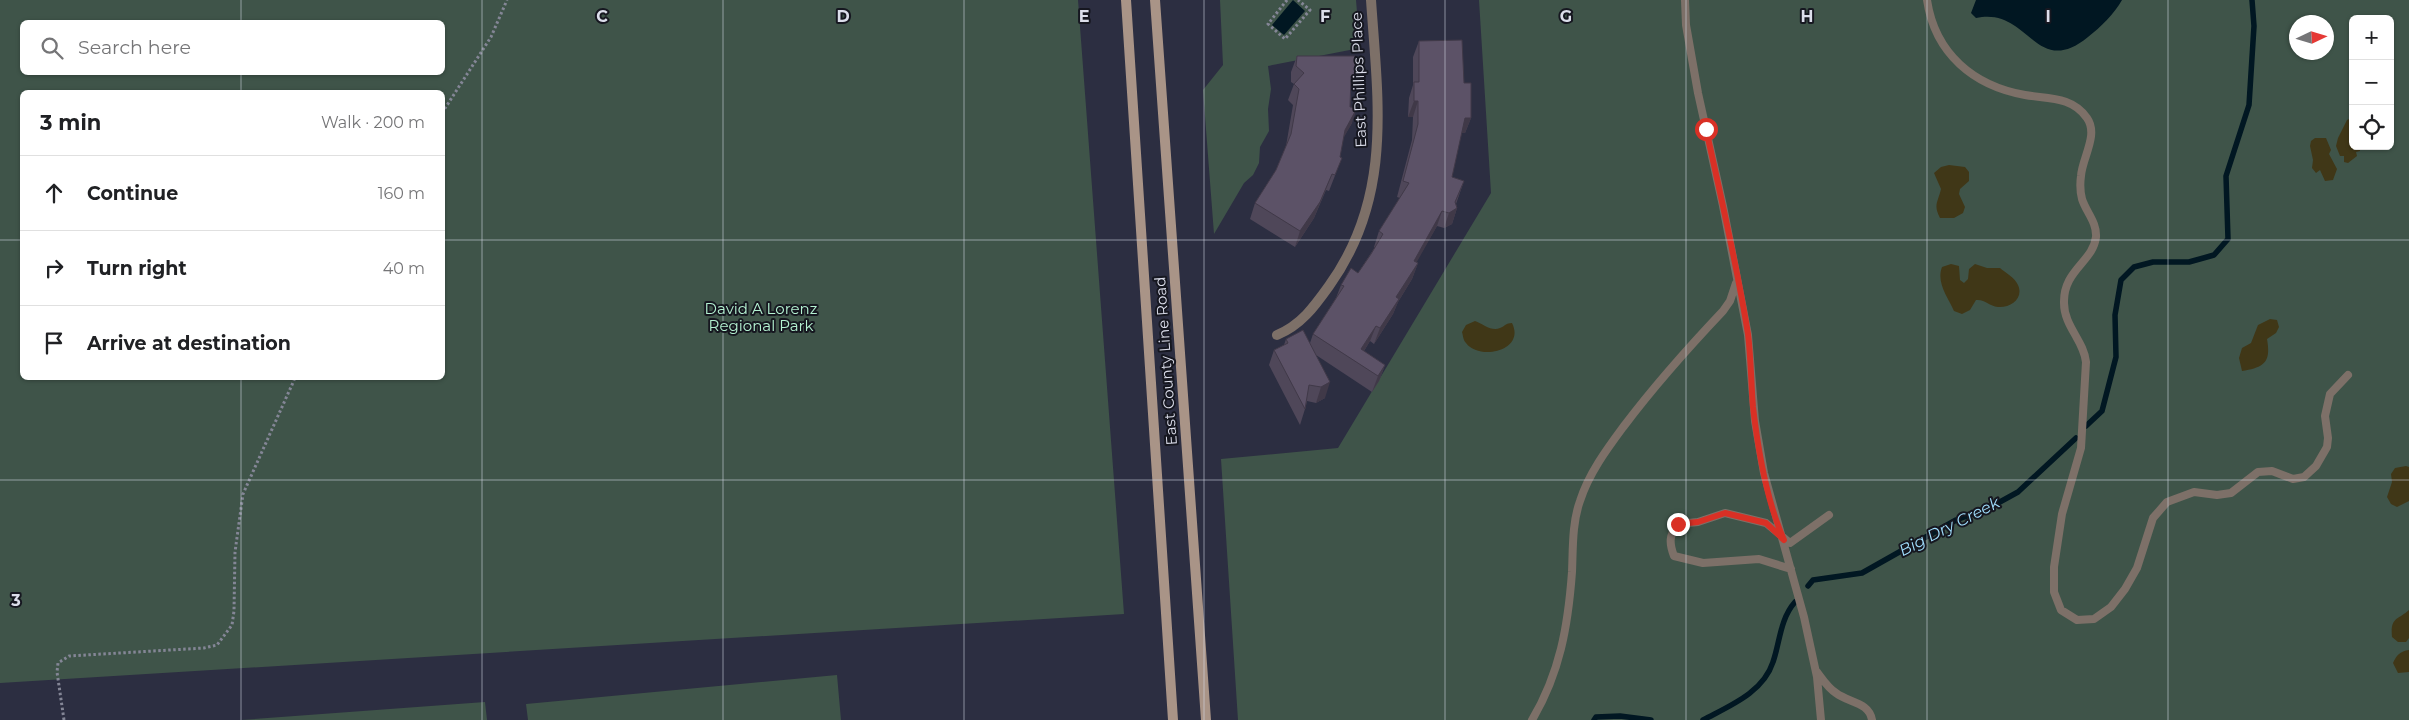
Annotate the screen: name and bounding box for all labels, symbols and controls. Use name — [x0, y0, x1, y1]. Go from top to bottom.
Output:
text: C — [596, 7, 608, 26]
text: D — [836, 7, 850, 26]
text: E — [1079, 7, 1089, 26]
text: F — [1320, 7, 1330, 26]
text: G — [1560, 7, 1572, 26]
text: H — [1801, 7, 1813, 26]
text: I — [2045, 7, 2051, 26]
street label: East Phillips Place — [1347, 12, 1370, 148]
north arrow — [2289, 15, 2334, 60]
map controls — [2349, 15, 2394, 150]
button: + — [2349, 15, 2394, 60]
search box — [20, 20, 445, 75]
icon: search — [38, 34, 66, 62]
text: Search here — [78, 36, 191, 59]
button: − — [2349, 60, 2394, 105]
button: locate — [2349, 105, 2394, 150]
text: 3 min — [40, 110, 101, 135]
text: Walk · 200 m — [321, 113, 425, 132]
route start — [1695, 118, 1718, 141]
icon: ahead — [40, 179, 68, 207]
text: Continue — [87, 182, 178, 205]
text: 160 m — [378, 184, 425, 203]
icon: right — [40, 254, 68, 282]
text: Turn right — [87, 257, 187, 280]
text: 40 m — [383, 259, 425, 278]
street label: East County Line Road — [1150, 276, 1181, 446]
park label: David A Lorenz Regional Park — [705, 299, 818, 335]
icon: arrive — [40, 329, 68, 357]
text: Arrive at destination — [87, 332, 291, 355]
water label: Big Dry Creek — [1896, 492, 2004, 560]
route end — [1667, 513, 1690, 536]
text: 3 — [10, 591, 21, 610]

